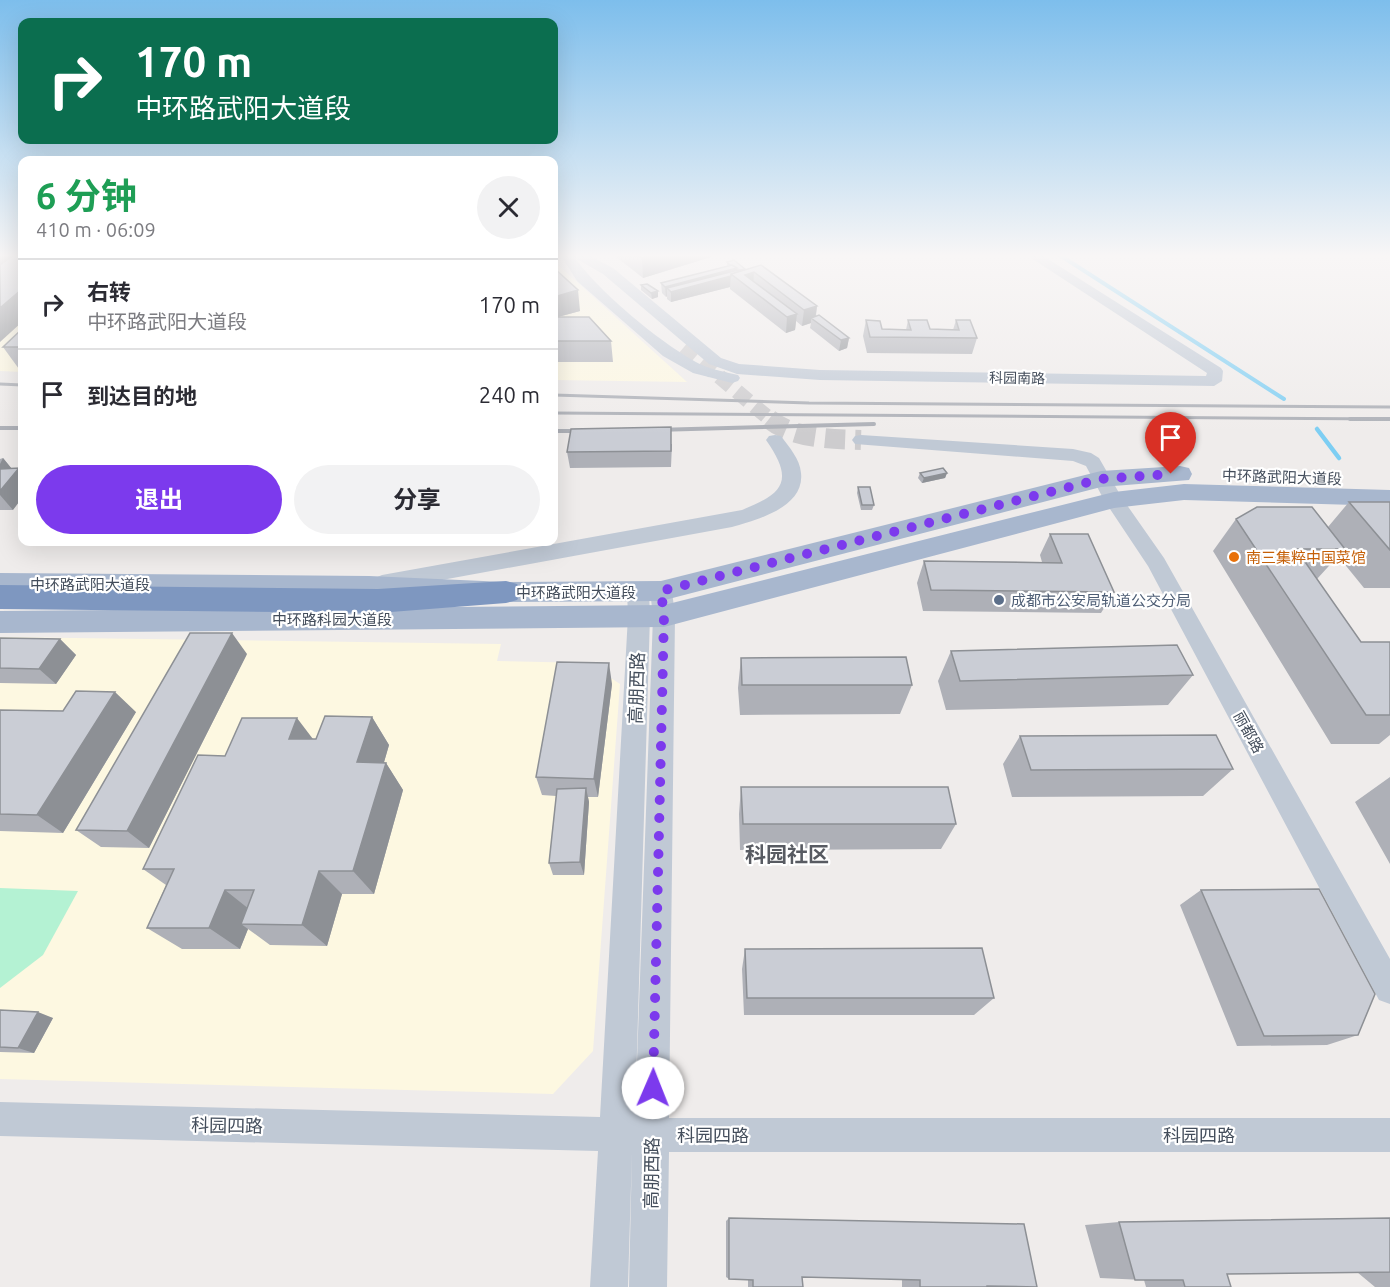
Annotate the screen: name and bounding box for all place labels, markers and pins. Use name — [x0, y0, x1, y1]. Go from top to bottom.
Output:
pin — [1145, 412, 1196, 474]
place label: 南三集粹中国菜馆 — [1246, 549, 1366, 566]
marker: 南三集粹中国菜馆 — [1227, 550, 1241, 564]
place label: 成都市公安局轨道公交分局 — [1011, 592, 1191, 609]
marker: 成都市公安局轨道公交分局 — [992, 593, 1006, 607]

